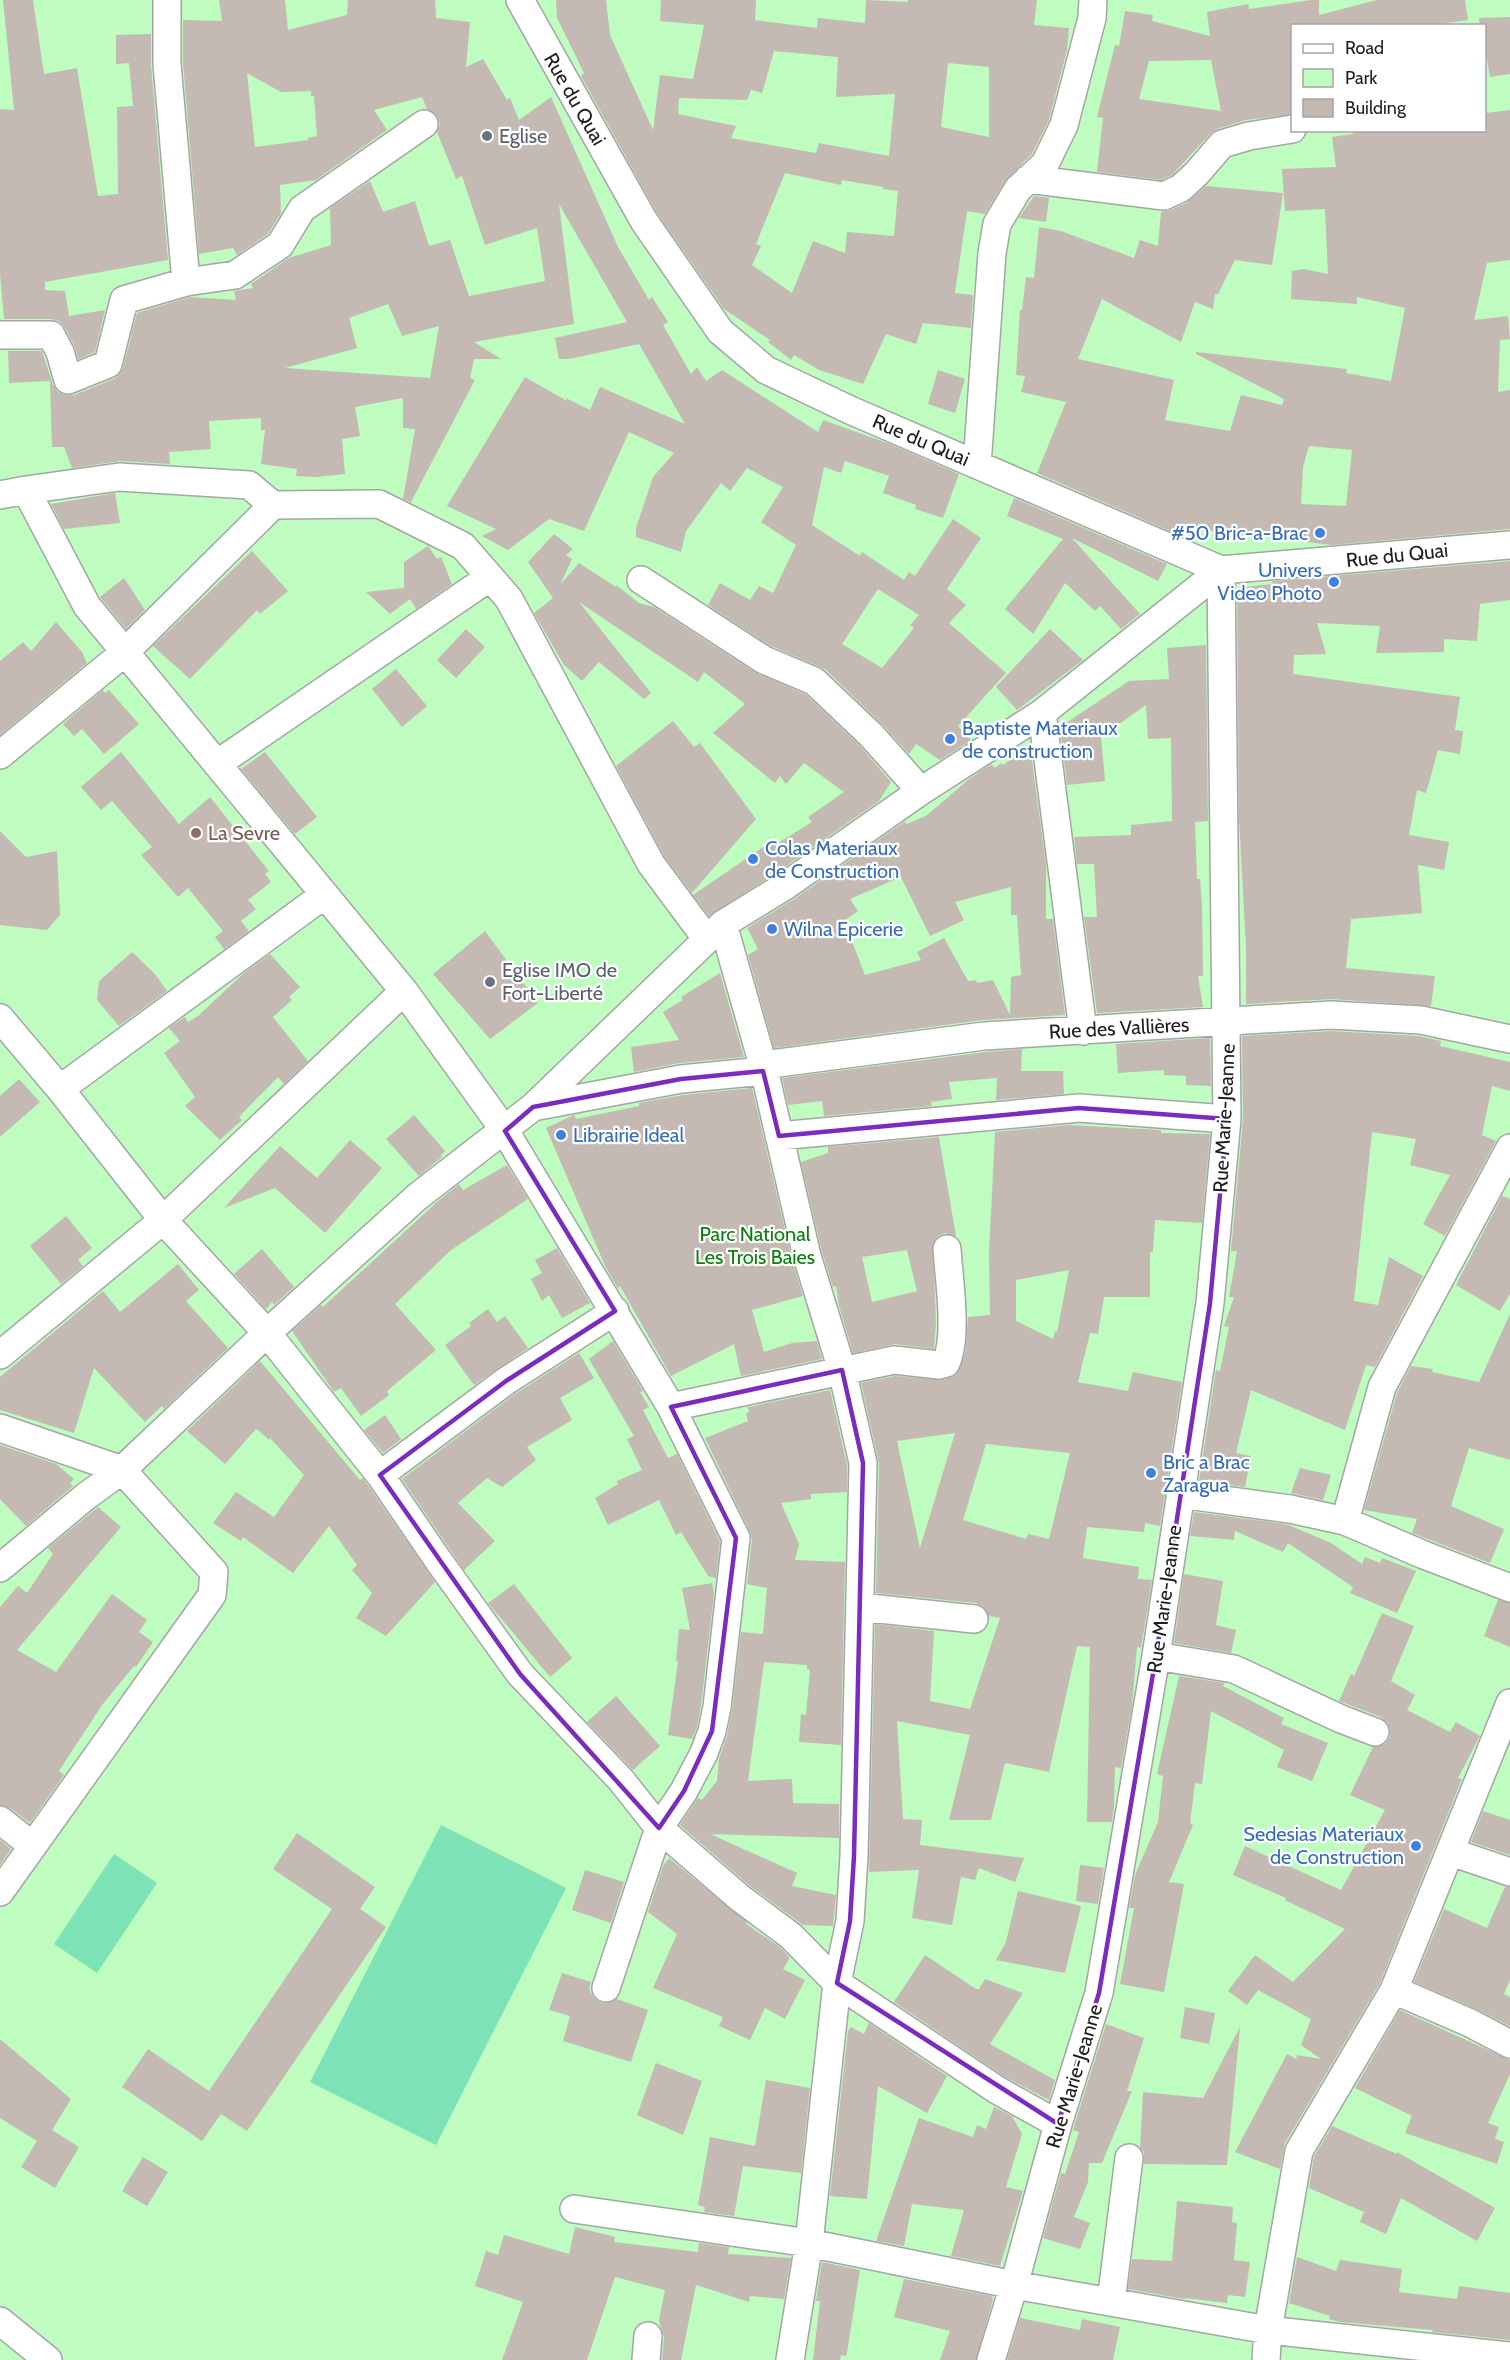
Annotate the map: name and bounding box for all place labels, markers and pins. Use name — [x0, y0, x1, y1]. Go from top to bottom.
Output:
place label: Eglise — [499, 124, 547, 148]
marker: Eglise — [480, 129, 494, 143]
place label: #50 Bric-a-Brac — [1171, 521, 1308, 545]
marker: #50 Bric-a-Brac — [1313, 526, 1327, 540]
place label: Univers Video Photo — [1217, 558, 1322, 605]
marker: Univers Video Photo — [1327, 575, 1341, 589]
place label: Baptiste Materiaux de construction — [962, 716, 1118, 763]
marker: Baptiste Materiaux de construction — [943, 732, 957, 746]
place label: La Sevre — [208, 821, 280, 845]
marker: La Sevre — [189, 826, 203, 840]
place label: Colas Materiaux de Construction — [765, 836, 899, 883]
marker: Colas Materiaux de Construction — [746, 852, 760, 866]
place label: Wilna Epicerie — [784, 917, 903, 941]
marker: Wilna Epicerie — [765, 922, 779, 936]
place label: Eglise IMO de Fort-Liberté — [502, 958, 617, 1005]
marker: Eglise IMO de Fort-Liberté — [483, 975, 497, 989]
place label: Librairie Ideal — [573, 1123, 684, 1147]
marker: Librairie Ideal — [554, 1128, 568, 1142]
place label: Bric a Brac Zaragua — [1163, 1450, 1250, 1497]
marker: Bric a Brac Zaragua — [1144, 1466, 1158, 1480]
place label: Sedesias Materiaux de Construction — [1243, 1822, 1405, 1869]
marker: Sedesias Materiaux de Construction — [1409, 1839, 1423, 1853]

